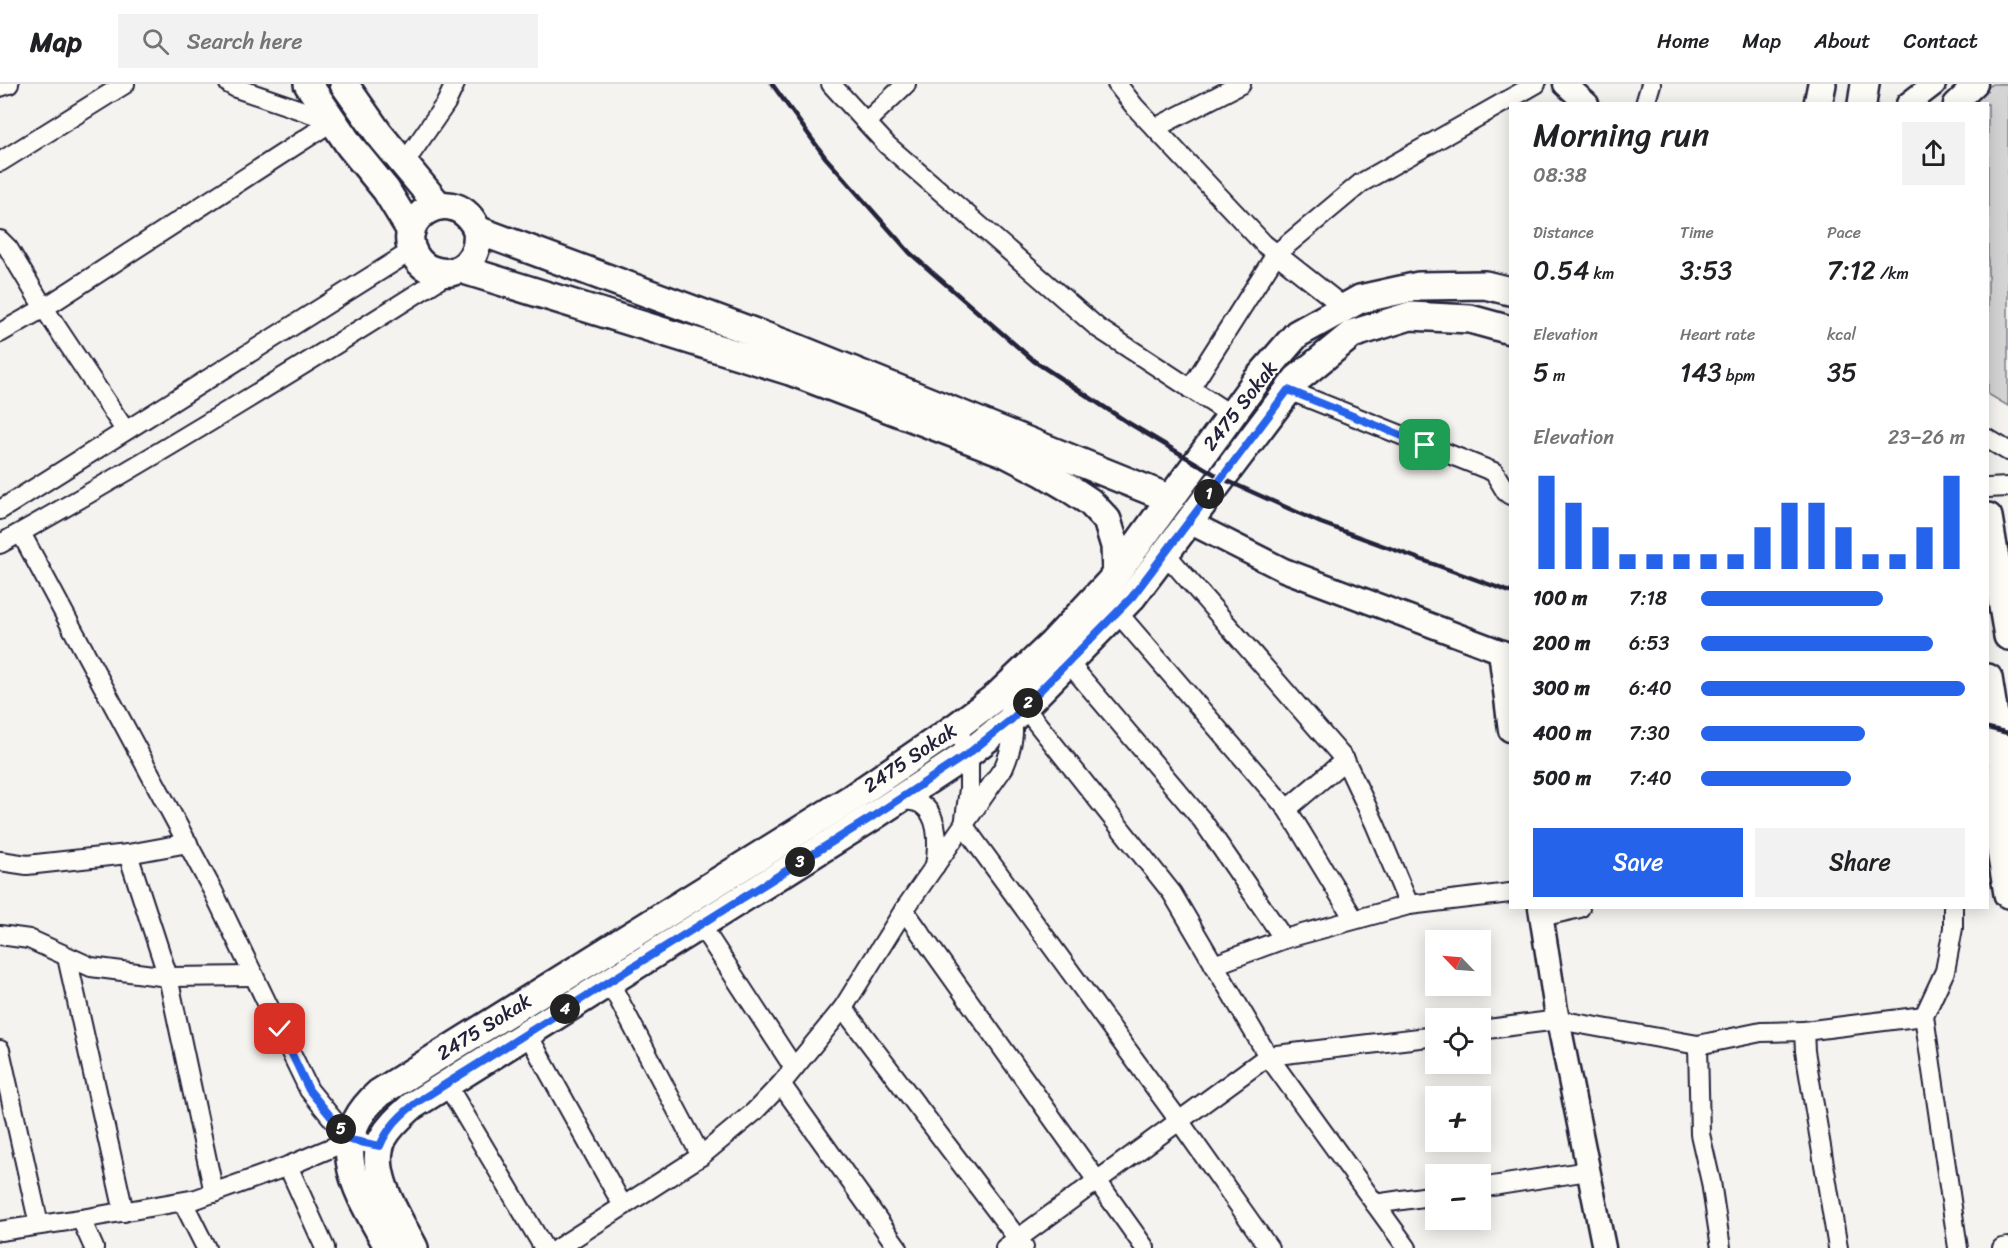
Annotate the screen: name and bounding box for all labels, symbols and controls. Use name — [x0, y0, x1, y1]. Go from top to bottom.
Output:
search box — [118, 14, 538, 68]
text: Map — [30, 17, 82, 66]
text: Search here — [187, 22, 303, 61]
text: Home — [1657, 22, 1709, 60]
text: Map — [1742, 22, 1781, 60]
text: About — [1814, 22, 1871, 60]
text: Contact — [1904, 22, 1978, 60]
icon: search — [139, 25, 172, 58]
text: Morning run — [1533, 106, 1709, 164]
button: share — [1902, 122, 1965, 185]
text: 08:38 — [1533, 158, 1587, 193]
text: Distance — [1533, 218, 1594, 247]
text: Time — [1680, 218, 1714, 247]
text: Pace — [1827, 218, 1861, 247]
text: 0.54 — [1533, 247, 1589, 293]
text: 3:53 — [1680, 247, 1732, 293]
text: 7:12 — [1827, 247, 1876, 293]
text: km — [1589, 259, 1614, 288]
text: /km — [1876, 259, 1909, 288]
text: Elevation — [1533, 320, 1598, 349]
text: Heart rate — [1680, 320, 1755, 349]
text: kcal — [1827, 320, 1856, 349]
text: 5 — [1533, 349, 1549, 395]
text: 143 — [1680, 349, 1722, 395]
text: 35 — [1827, 349, 1857, 395]
street label: 2475 Sokak — [1193, 353, 1287, 459]
text: m — [1549, 361, 1565, 390]
text: bpm — [1722, 361, 1755, 390]
pin — [1399, 419, 1450, 470]
text: Elevation — [1533, 420, 1614, 455]
text: 23–26 m — [1888, 420, 1965, 455]
icon: arrive — [1408, 428, 1441, 461]
pin: 1 — [1194, 479, 1224, 509]
text: 1 — [1206, 479, 1212, 508]
text: 100 m — [1533, 581, 1587, 616]
text: 7:18 — [1629, 581, 1667, 616]
text: 200 m — [1533, 626, 1590, 661]
text: 6:53 — [1629, 626, 1670, 661]
text: 300 m — [1533, 671, 1590, 706]
text: 6:40 — [1629, 671, 1672, 706]
pin: 2 — [1013, 688, 1043, 718]
text: 2 — [1023, 688, 1033, 717]
street label: 2475 Sokak — [856, 713, 964, 802]
text: 400 m — [1533, 716, 1591, 751]
text: 7:30 — [1629, 716, 1670, 751]
text: 500 m — [1533, 761, 1591, 796]
text: 7:40 — [1629, 761, 1672, 796]
button: Save — [1533, 828, 1743, 897]
button: Share — [1755, 828, 1965, 897]
pin: 3 — [785, 847, 815, 877]
text: 3 — [796, 847, 804, 876]
north arrow — [1425, 930, 1491, 996]
map controls — [1425, 930, 1491, 1230]
street label: 2475 Sokak — [429, 984, 539, 1070]
pin: 4 — [550, 994, 580, 1024]
text: 4 — [560, 994, 570, 1023]
pin — [254, 1003, 305, 1054]
button: locate — [1425, 1008, 1491, 1074]
icon: check — [263, 1012, 296, 1045]
button: + — [1425, 1086, 1491, 1152]
pin: 5 — [326, 1114, 356, 1144]
text: 5 — [336, 1114, 346, 1143]
button: − — [1425, 1164, 1491, 1230]

